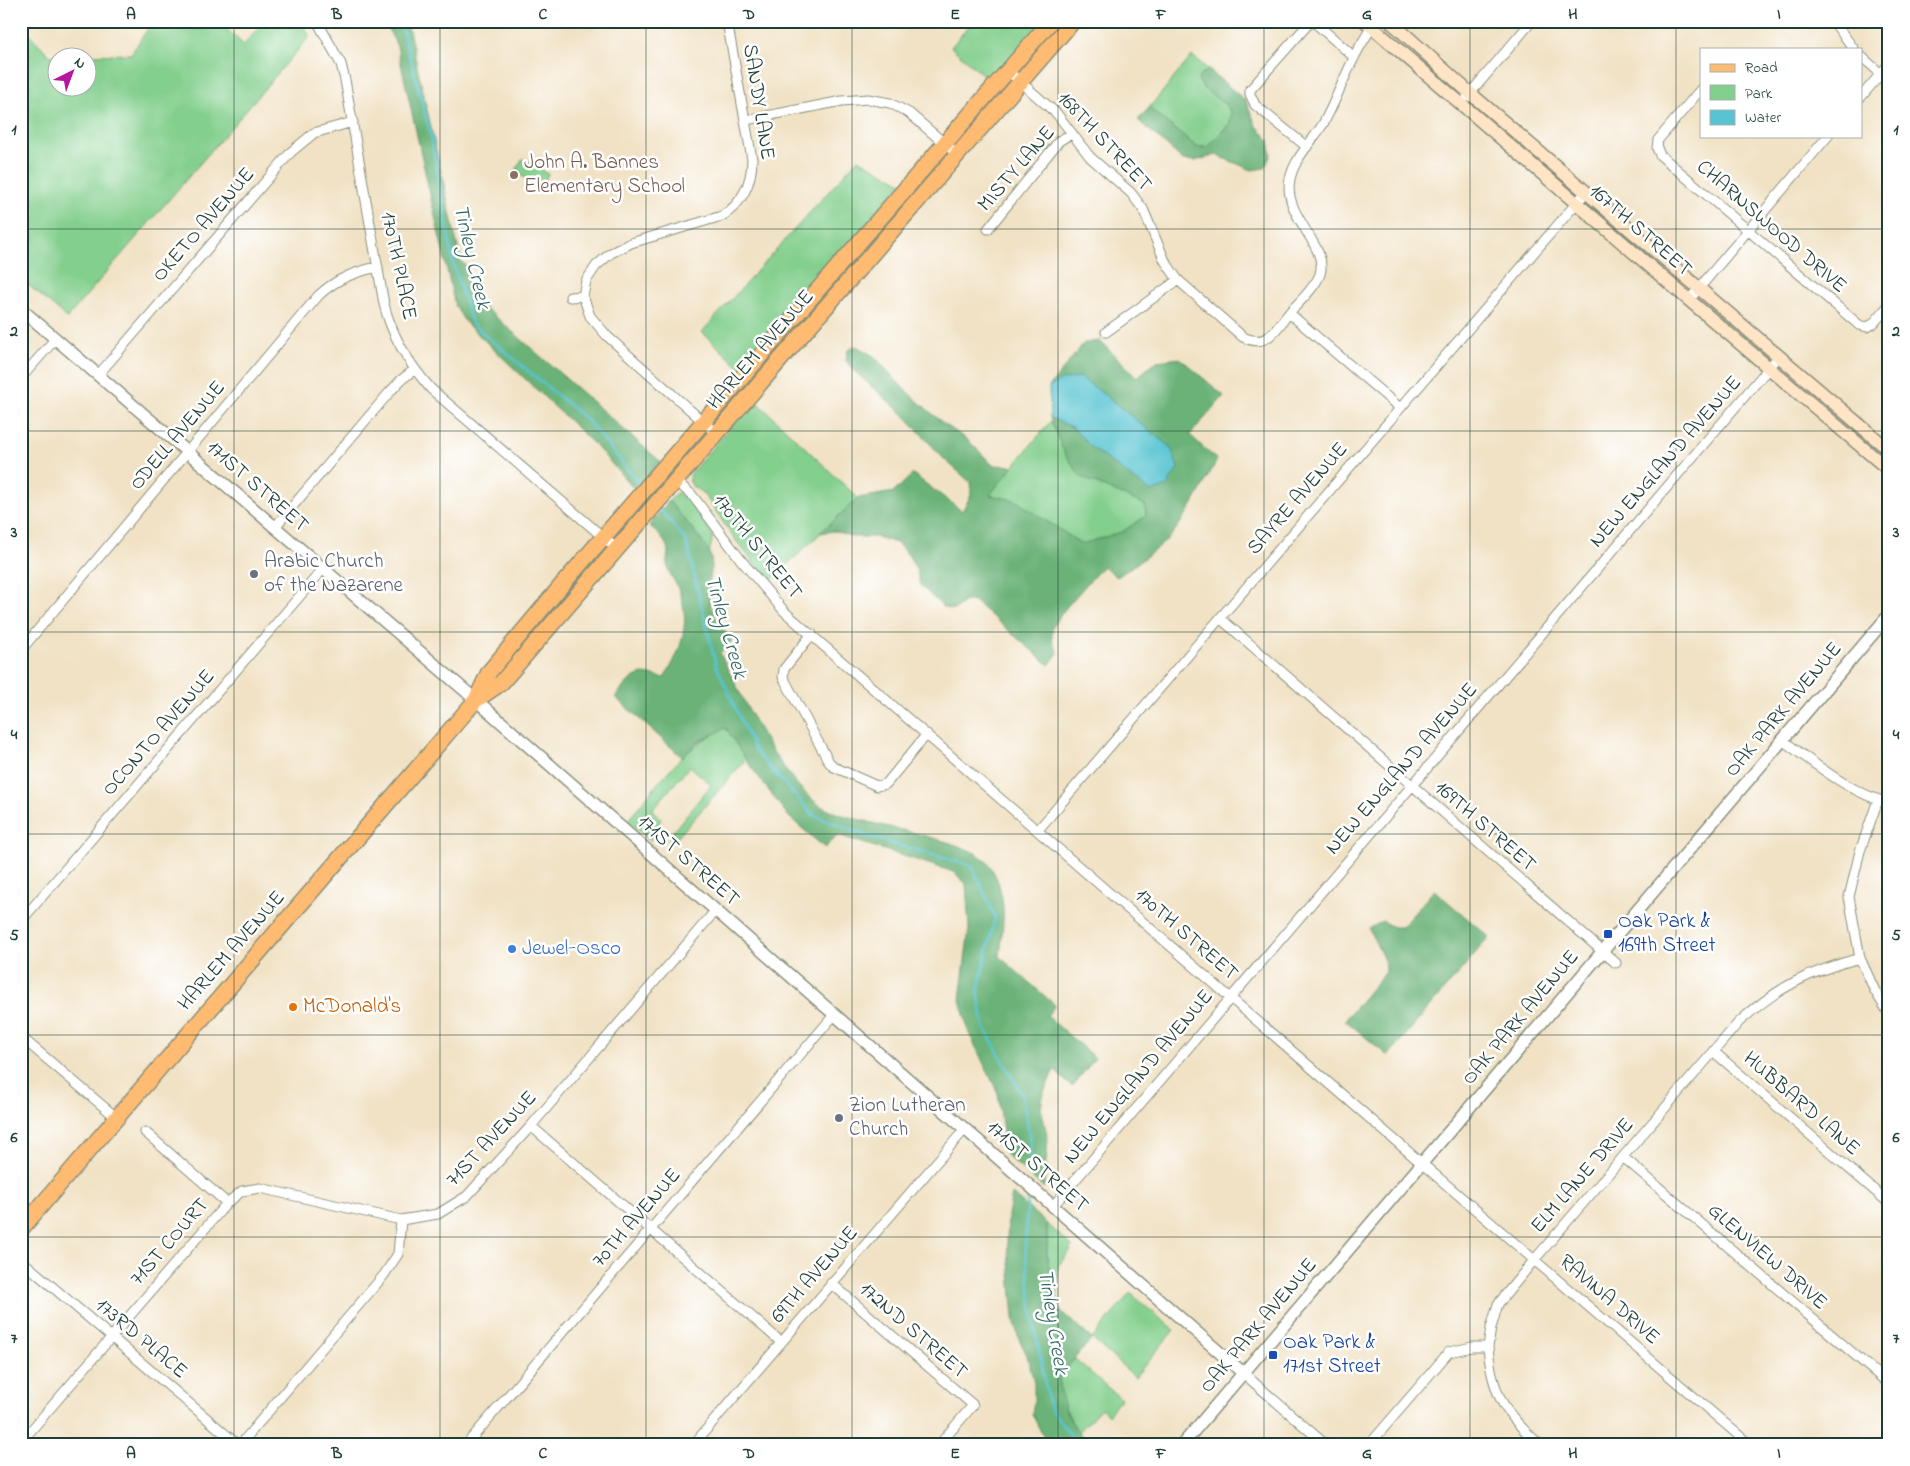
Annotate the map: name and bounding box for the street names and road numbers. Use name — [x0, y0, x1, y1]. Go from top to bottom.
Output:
street label: SANDY LANE — [734, 42, 782, 162]
street label: 168TH STREET — [1049, 85, 1159, 199]
street label: MISTY LANE — [971, 119, 1063, 219]
street label: CHARNSWOOD DRIVE — [1689, 153, 1853, 301]
street label: OKETO AVENUE — [146, 161, 262, 289]
street label: 167TH STREET — [1582, 177, 1698, 285]
street label: 170TH PLACE — [372, 209, 424, 323]
street label: HARLEM AVENUE — [700, 283, 822, 417]
street label: NEW ENGLAND AVENUE — [1583, 369, 1749, 555]
street label: ODELL AVENUE — [123, 374, 233, 498]
street label: 171ST STREET — [199, 434, 315, 540]
street label: SAYRE AVENUE — [1240, 436, 1356, 562]
street label: 170TH STREET — [705, 488, 809, 606]
street label: OAK PARK AVENUE — [1718, 636, 1850, 784]
street label: OCONTO AVENUE — [95, 663, 223, 803]
street label: NEW ENGLAND AVENUE — [1319, 676, 1485, 862]
street label: 169TH STREET — [1427, 774, 1543, 880]
street label: 171ST STREET — [630, 808, 746, 914]
street label: 170TH STREET — [1128, 882, 1244, 988]
street label: HARLEM AVENUE — [171, 884, 293, 1018]
street label: OAK PARK AVENUE — [1455, 944, 1587, 1092]
street label: NEW ENGLAND AVENUE — [1057, 983, 1221, 1171]
street label: HUBBARD LANE — [1736, 1045, 1866, 1163]
street label: 71ST AVENUE — [439, 1084, 545, 1194]
street label: ELM LANE DRIVE — [1524, 1112, 1642, 1240]
street label: 171ST STREET — [979, 1114, 1095, 1220]
street label: 70TH AVENUE — [585, 1162, 689, 1274]
street label: 71ST COURT — [123, 1192, 217, 1292]
street label: GLENVIEW DRIVE — [1700, 1196, 1834, 1318]
street label: 69TH AVENUE — [764, 1220, 866, 1330]
street label: RAVINA DRIVE — [1552, 1248, 1666, 1352]
street label: OAK PARK AVENUE — [1193, 1252, 1325, 1400]
street label: 172ND STREET — [852, 1275, 974, 1387]
street label: 173RD PLACE — [88, 1291, 194, 1387]

